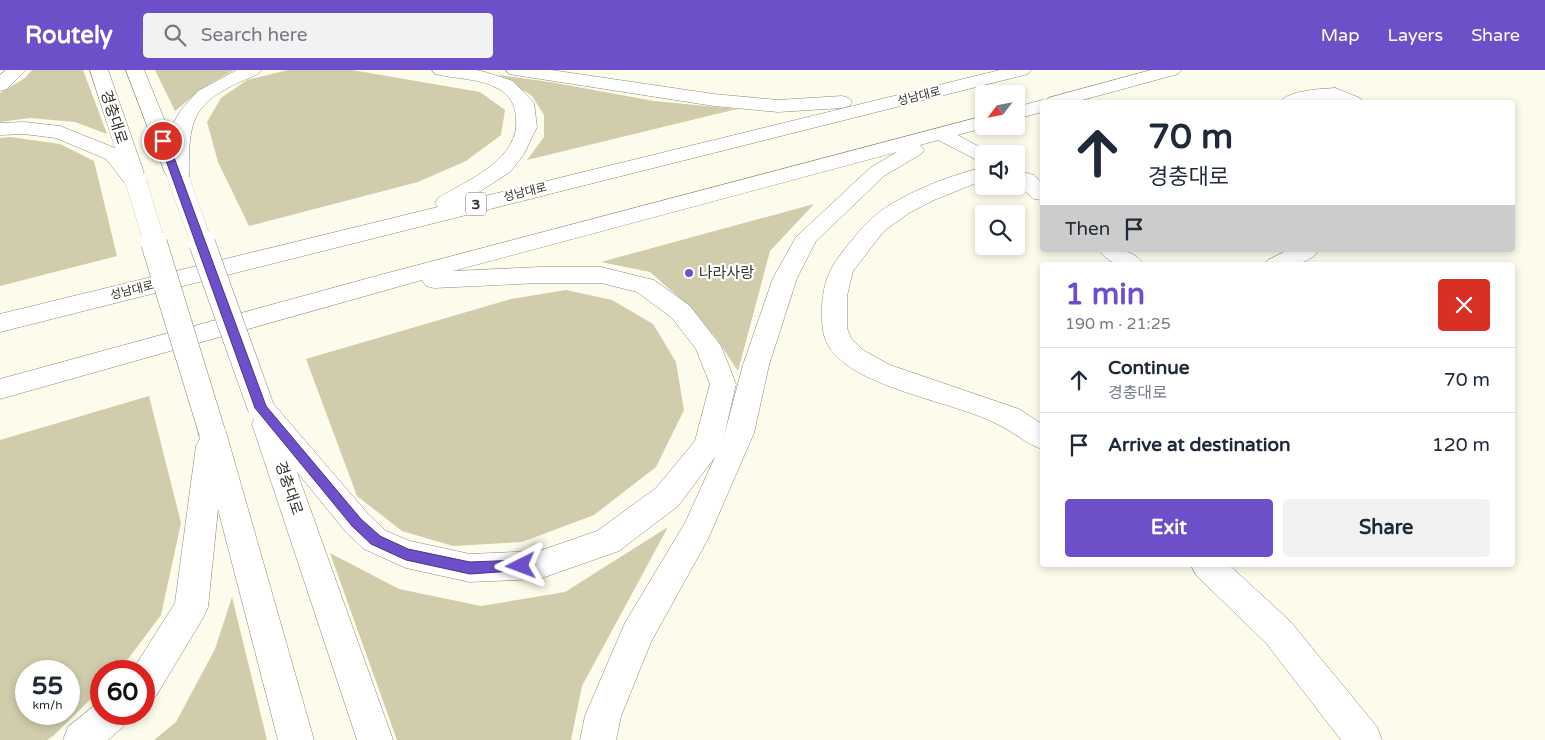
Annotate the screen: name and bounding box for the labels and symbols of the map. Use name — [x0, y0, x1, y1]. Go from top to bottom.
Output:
street label: 성남대로 — [896, 84, 942, 108]
north arrow — [975, 85, 1025, 135]
street label: 경충대로 — [97, 88, 131, 146]
pin — [142, 120, 184, 162]
street label: 성남대로 — [502, 180, 548, 204]
road number: 3 — [466, 192, 486, 216]
place label: 나라사랑 — [699, 264, 754, 282]
marker: 나라사랑 — [683, 267, 695, 279]
street label: 성남대로 — [109, 278, 155, 302]
street label: 경충대로 — [272, 459, 306, 517]
position arrow — [494, 539, 546, 591]
speed limit sign: 60 — [90, 660, 155, 725]

